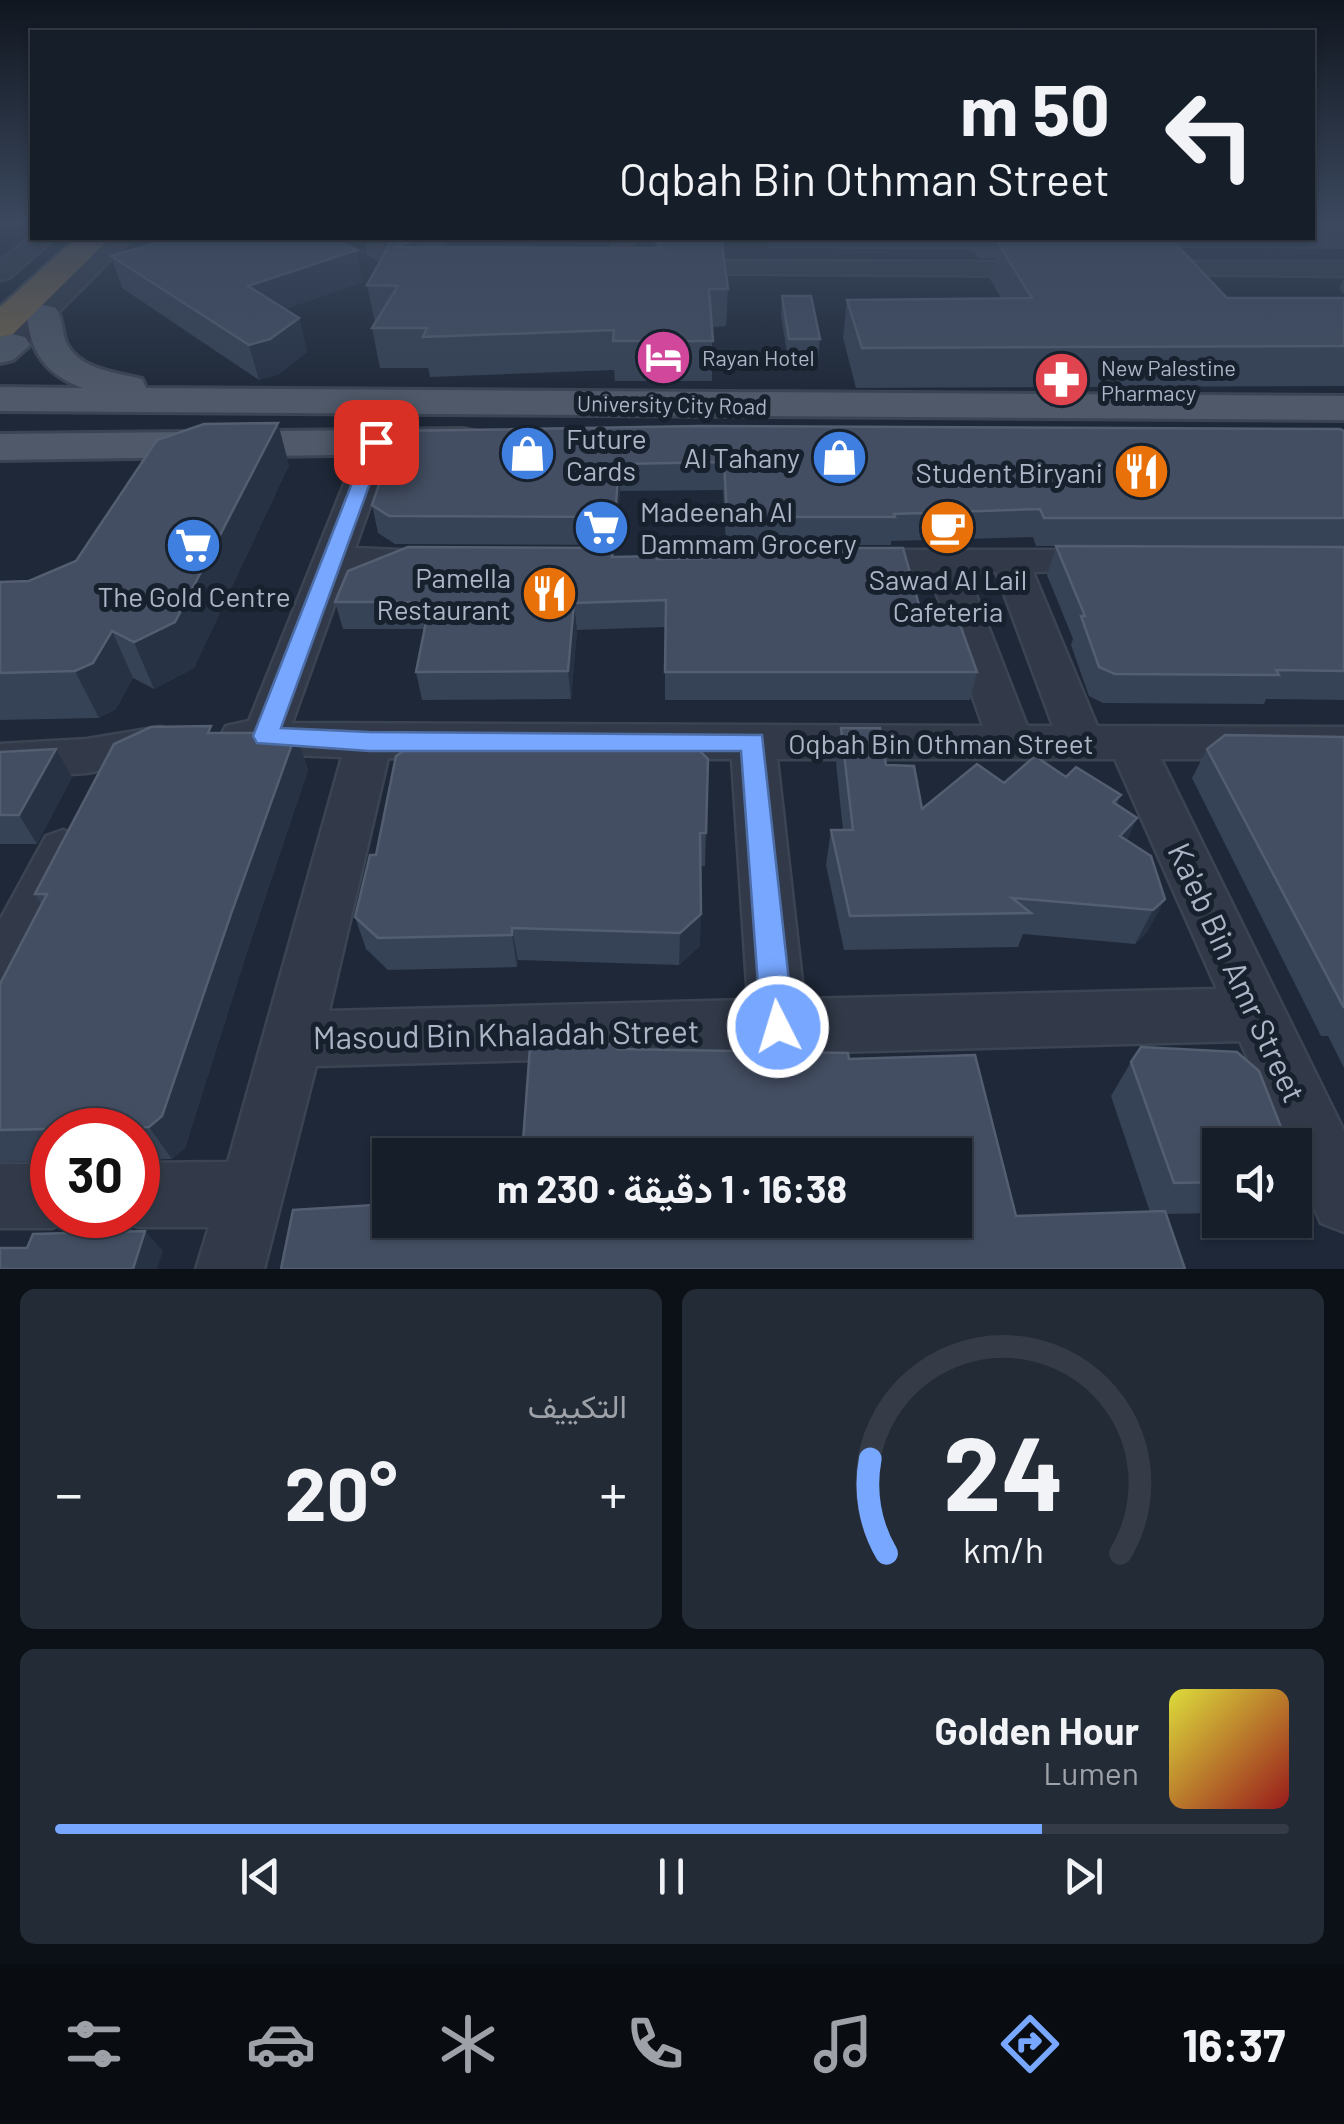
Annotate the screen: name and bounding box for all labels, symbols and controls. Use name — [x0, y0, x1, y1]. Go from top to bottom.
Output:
text: 50 m — [960, 66, 1110, 150]
icon: left — [1145, 70, 1275, 200]
text: Oqbah Bin Othman Street — [619, 151, 1110, 205]
hotel icon: Rayan Hotel — [633, 327, 693, 387]
place label: Rayan Hotel — [702, 344, 815, 370]
pharmacy icon: New Palestine Pharmacy — [1032, 350, 1092, 410]
place label: New Palestine Pharmacy — [1101, 354, 1236, 405]
street label: University City Road — [577, 389, 767, 419]
pin — [334, 400, 419, 485]
icon: arrive — [349, 415, 404, 470]
place label: Future Cards — [566, 421, 647, 487]
shop icon: Future Cards — [497, 424, 557, 484]
shop icon: Al Tahany — [809, 427, 869, 487]
place label: Al Tahany — [684, 440, 800, 474]
restaurant icon: Student Biryani — [1112, 442, 1172, 502]
place label: Student Biryani — [916, 455, 1103, 489]
place label: Madeenah Al Dammam Grocery — [640, 494, 857, 560]
supermarket icon: Madeenah Al Dammam Grocery — [571, 497, 631, 557]
cafe icon: Sawad Al Lail Cafeteria — [918, 498, 978, 558]
supermarket icon: The Gold Centre — [164, 515, 224, 575]
place label: Pamella Restaurant — [377, 560, 511, 626]
place label: Sawad Al Lail Cafeteria — [869, 562, 1027, 628]
restaurant icon: Pamella Restaurant — [520, 563, 580, 623]
place label: The Gold Centre — [97, 579, 291, 613]
street label: Oqbah Bin Othman Street — [788, 726, 1094, 760]
street label: Ka'eb Bin Amr Street — [1161, 836, 1315, 1108]
position arrow — [726, 975, 830, 1079]
street label: Masoud Bin Khaladah Street — [312, 1011, 700, 1055]
speed limit sign: 30 — [30, 1108, 160, 1238]
map controls — [1202, 1128, 1312, 1238]
button: sound — [1202, 1128, 1312, 1238]
text: 16:38 · 1 دقيقة · 230 m — [497, 1165, 847, 1211]
text: التكييف — [528, 1386, 627, 1424]
text: 24 — [942, 1407, 1064, 1532]
text: 20° — [285, 1446, 397, 1536]
text: − — [55, 1459, 83, 1525]
text: + — [599, 1459, 627, 1525]
text: km/h — [963, 1527, 1043, 1570]
text: Golden Hour — [934, 1707, 1139, 1753]
text: Lumen — [1043, 1753, 1139, 1791]
icon: previous — [233, 1849, 288, 1904]
icon: pause — [644, 1849, 699, 1904]
icon: next — [1056, 1849, 1111, 1904]
icon: filters — [59, 2009, 129, 2079]
icon: car — [246, 2009, 316, 2079]
icon: climate — [433, 2009, 503, 2079]
icon: phone — [620, 2009, 690, 2079]
icon: music — [808, 2009, 878, 2079]
icon: directions — [995, 2009, 1065, 2079]
text: 16:37 — [1182, 2017, 1285, 2071]

